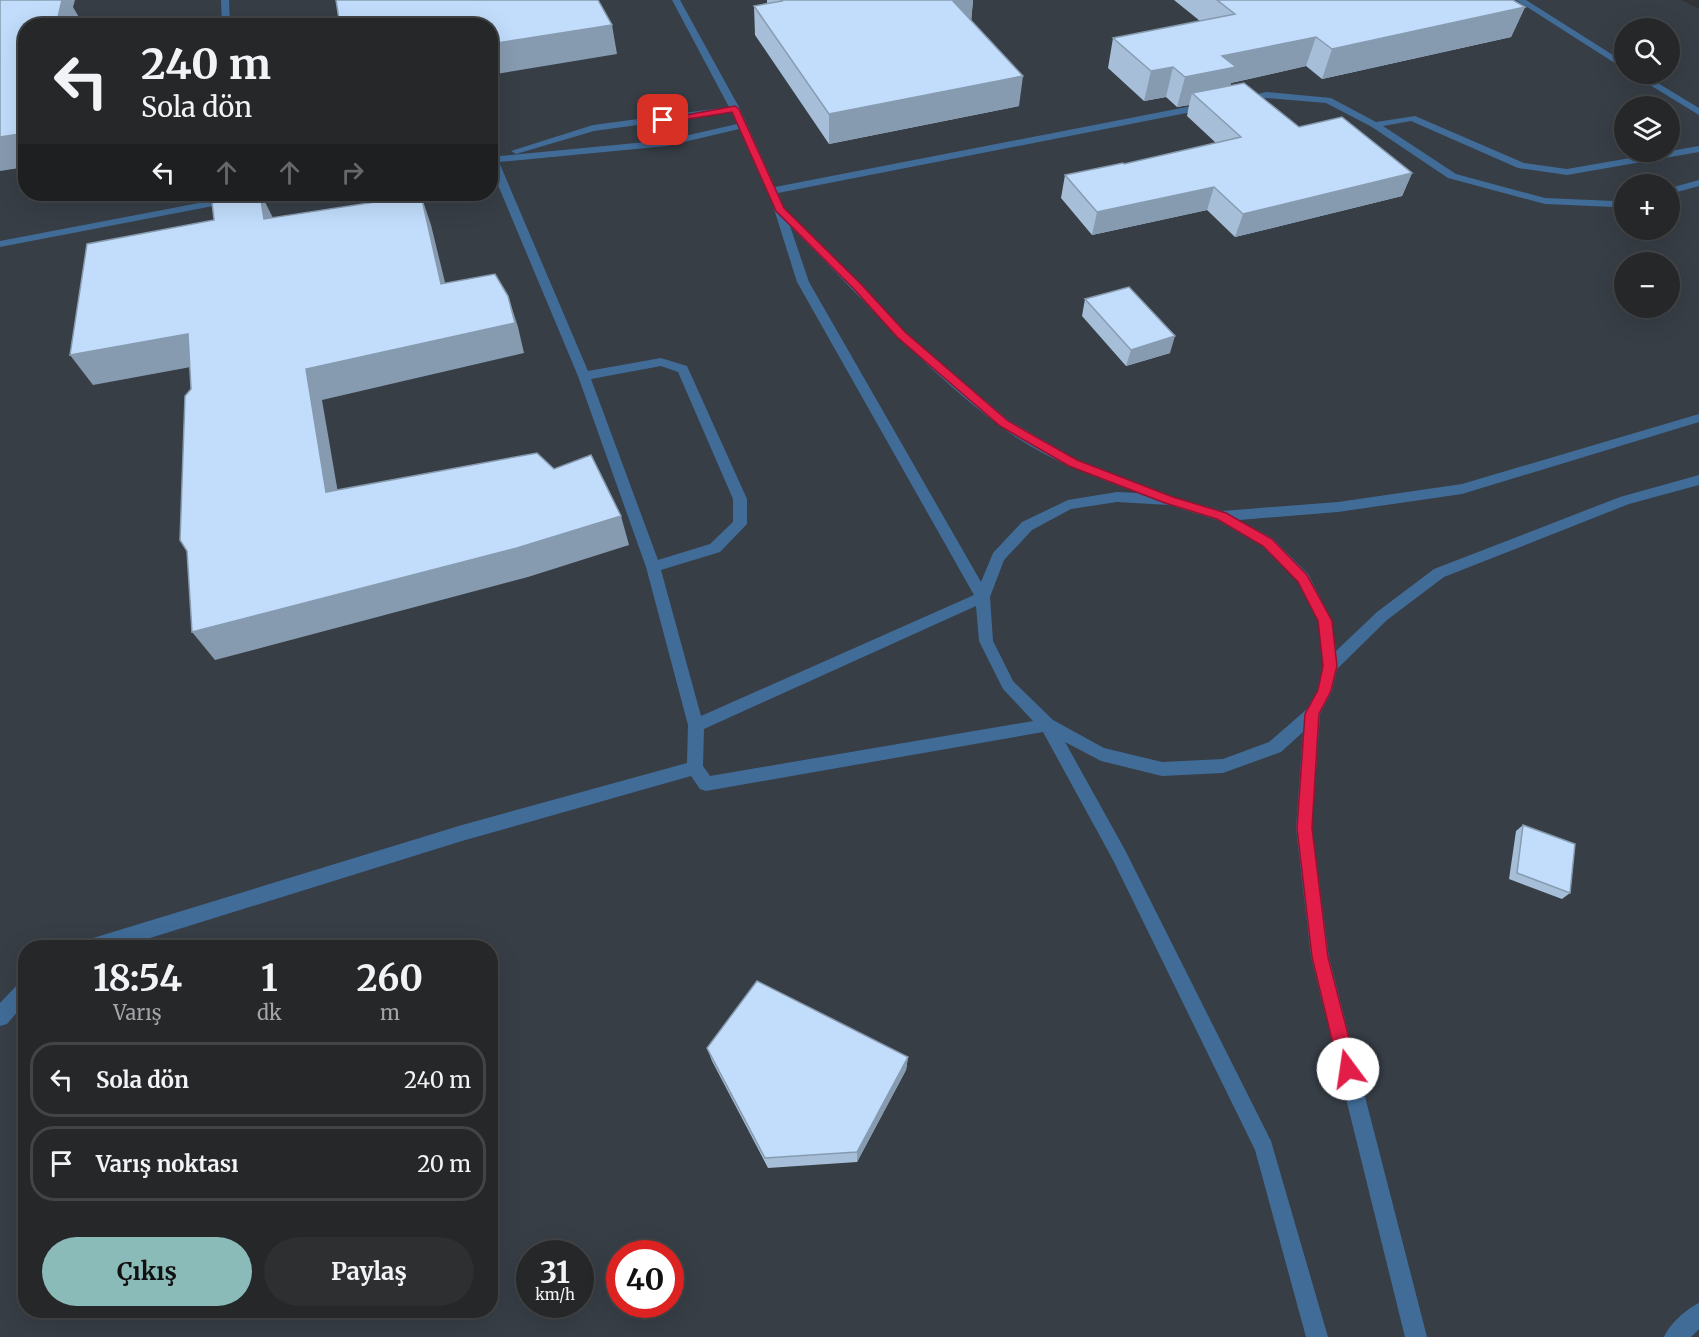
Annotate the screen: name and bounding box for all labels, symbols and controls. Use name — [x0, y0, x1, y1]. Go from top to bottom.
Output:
map controls — [1614, 18, 1680, 318]
button: search — [1614, 18, 1680, 84]
text: 240 m — [141, 38, 271, 90]
icon: left — [42, 42, 120, 120]
text: Sola dön — [141, 90, 252, 124]
pin — [637, 94, 688, 145]
button: layers — [1614, 96, 1680, 162]
icon: arrive — [646, 103, 679, 136]
icon: left — [147, 156, 180, 189]
icon: ahead — [210, 156, 243, 189]
icon: ahead — [273, 156, 306, 189]
icon: right — [336, 156, 369, 189]
button: + — [1614, 174, 1680, 240]
button: − — [1614, 252, 1680, 318]
text: 18:54 — [93, 956, 182, 1001]
text: 1 — [261, 956, 278, 1001]
text: 260 — [357, 956, 423, 1001]
text: Varış — [113, 1000, 162, 1025]
text: dk — [257, 1000, 282, 1025]
text: m — [380, 1000, 400, 1025]
position arrow — [1316, 1037, 1380, 1101]
icon: left — [45, 1063, 78, 1096]
text: Sola dön — [96, 1066, 189, 1094]
text: 240 m — [404, 1066, 471, 1094]
icon: arrive — [45, 1147, 78, 1180]
text: Varış noktası — [96, 1150, 238, 1178]
text: 20 m — [417, 1150, 471, 1178]
button: Çıkış — [42, 1237, 252, 1306]
button: Paylaş — [264, 1237, 474, 1306]
speed limit sign: 40 — [606, 1240, 684, 1318]
text: 31 — [540, 1253, 570, 1291]
text: km/h — [535, 1285, 575, 1304]

